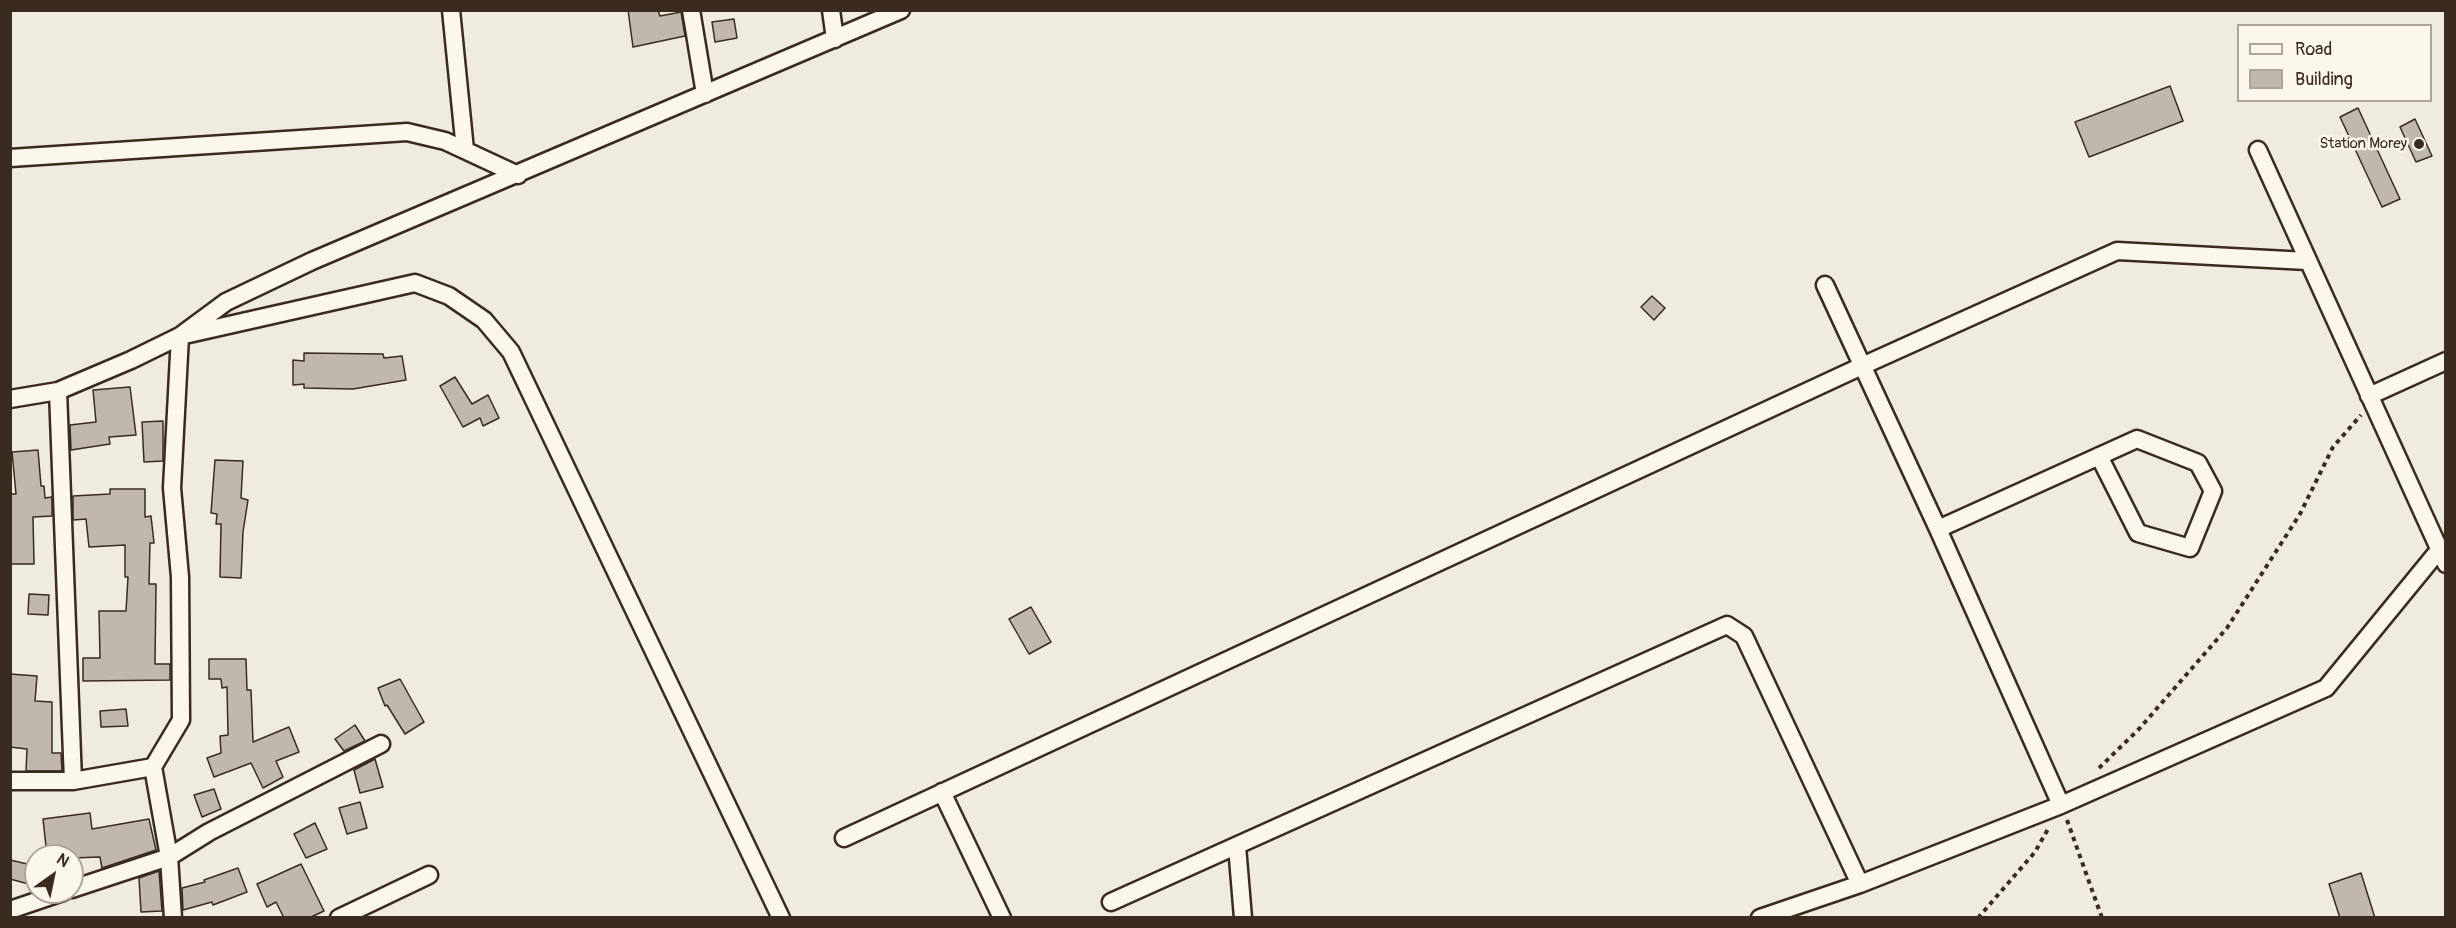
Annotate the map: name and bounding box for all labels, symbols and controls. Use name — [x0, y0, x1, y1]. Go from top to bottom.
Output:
legend — [2237, 24, 2432, 102]
text: Road — [2295, 38, 2332, 61]
text: Building — [2295, 68, 2353, 91]
place label: Station Morey — [2320, 135, 2407, 153]
marker: Station Morey — [2412, 137, 2426, 151]
north arrow — [24, 844, 84, 904]
text: N — [53, 849, 73, 872]

